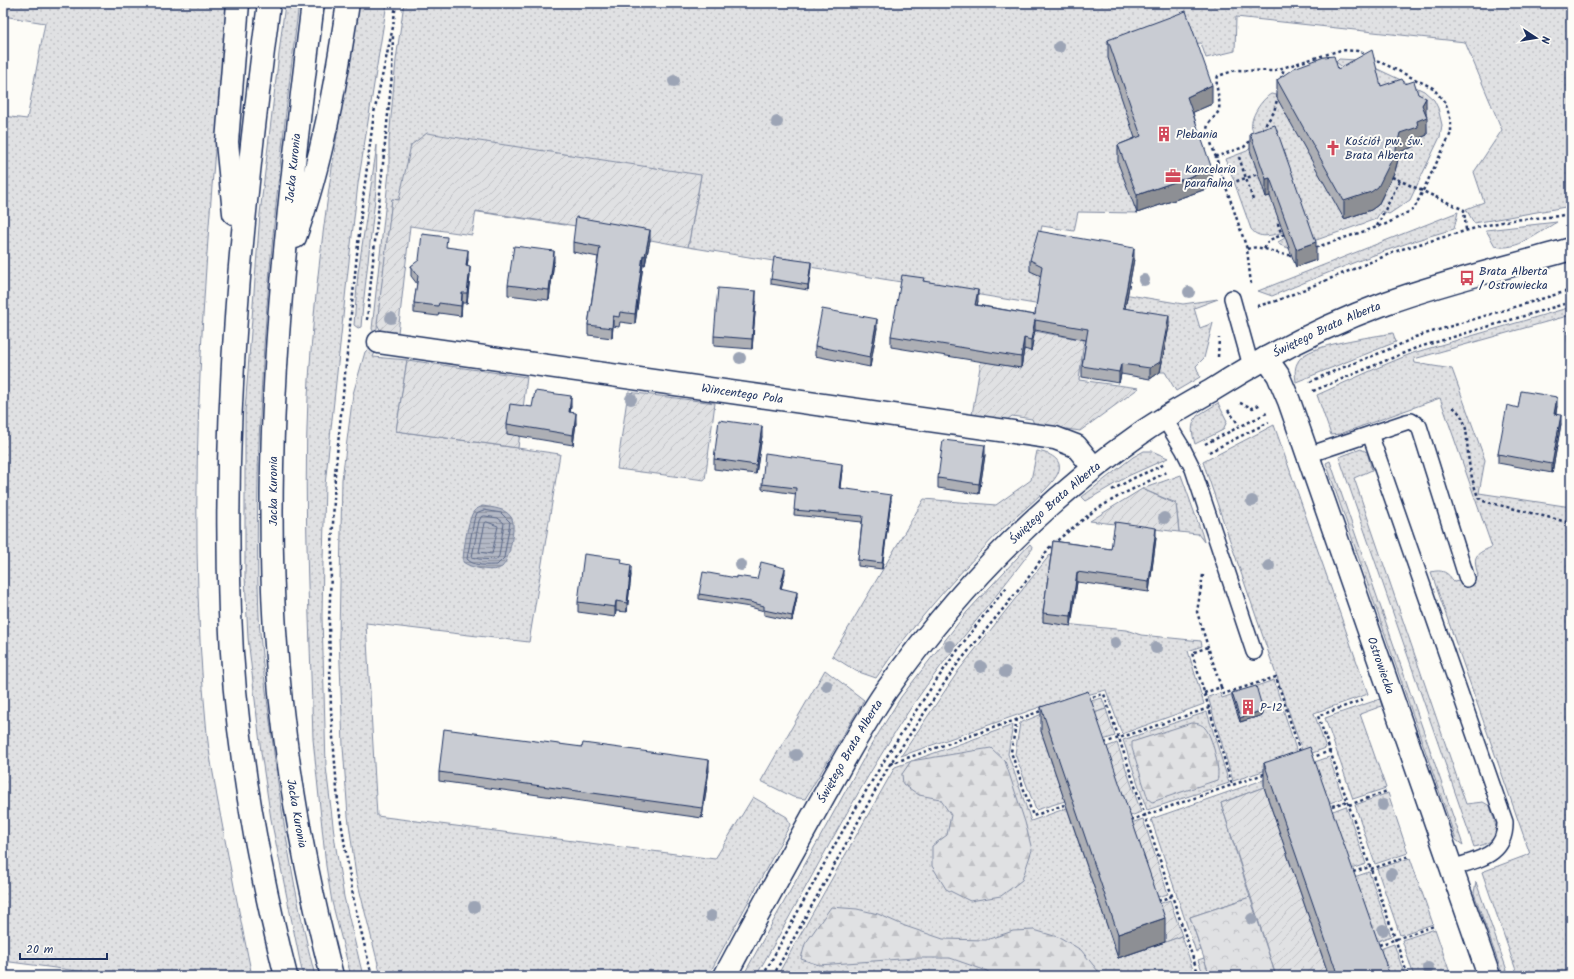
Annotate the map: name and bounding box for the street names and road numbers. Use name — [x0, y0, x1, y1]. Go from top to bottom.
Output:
street label: Jacka Kuronia — [280, 132, 307, 204]
street label: Świętego Brata Alberta — [1269, 297, 1384, 363]
street label: Wincentego Pola — [700, 379, 785, 409]
street label: Jacka Kuronia — [264, 456, 283, 526]
street label: Świętego Brata Alberta — [1005, 457, 1105, 549]
street label: Ostrowiecka — [1362, 634, 1399, 697]
street label: Świętego Brata Alberta — [813, 696, 888, 807]
street label: Jacka Kuronia — [281, 778, 312, 850]

